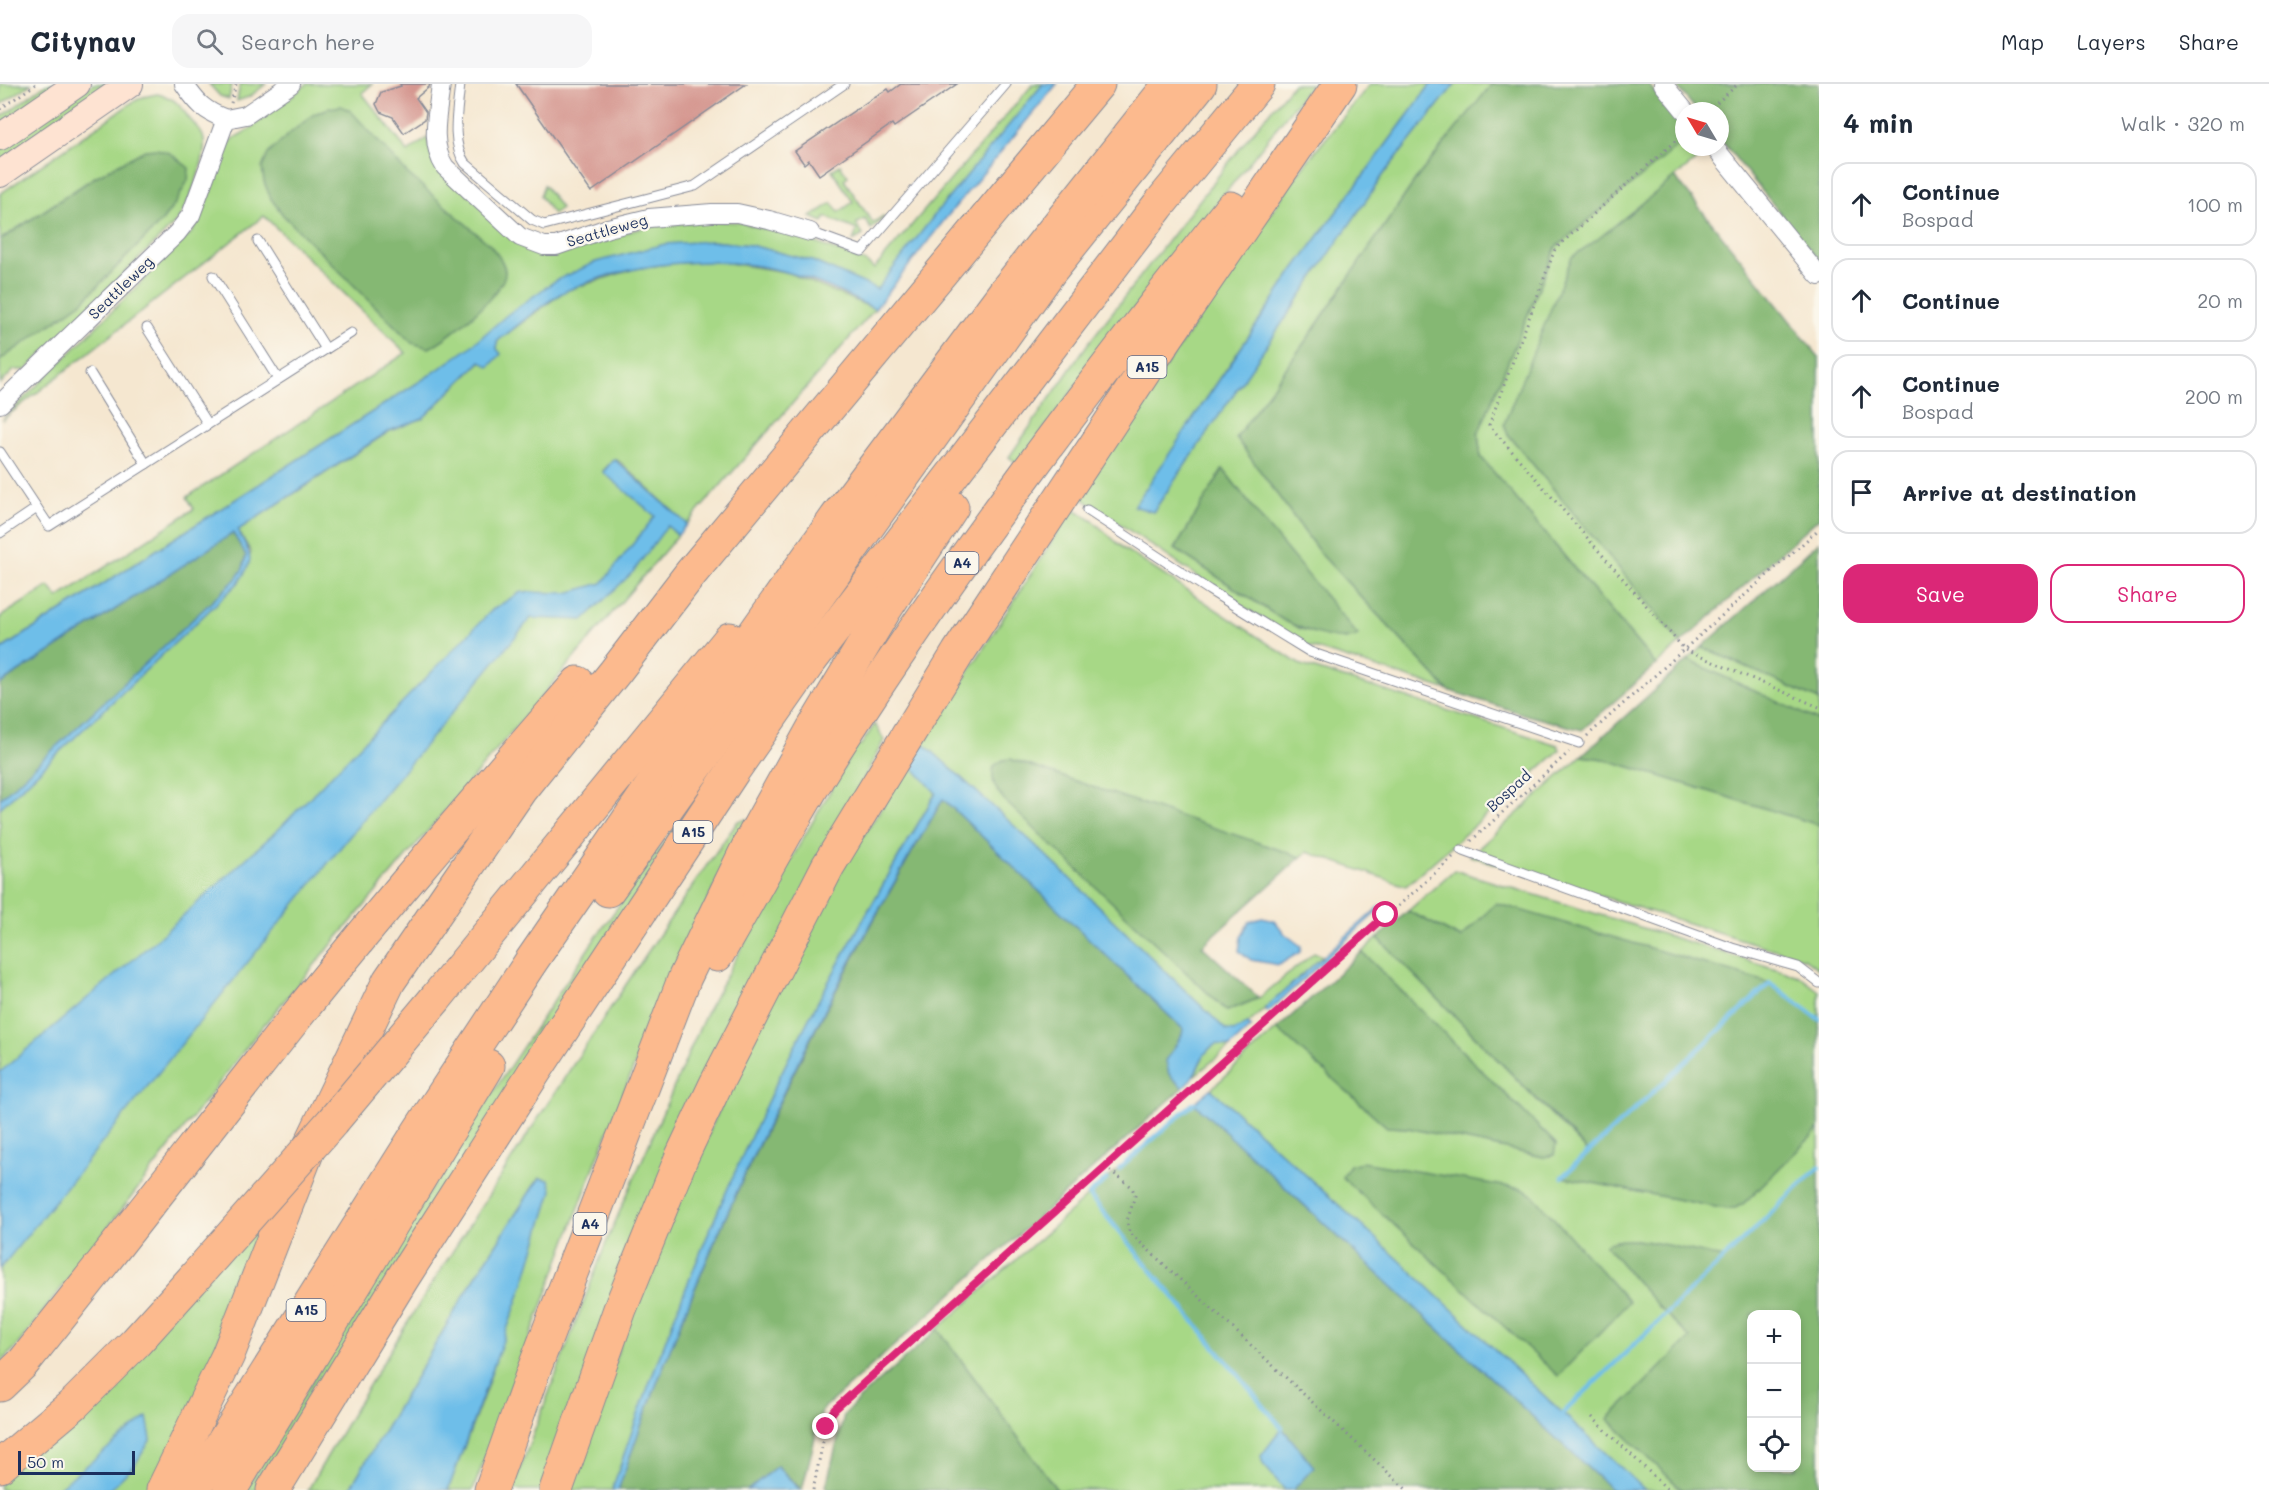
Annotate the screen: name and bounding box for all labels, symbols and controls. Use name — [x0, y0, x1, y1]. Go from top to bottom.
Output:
search box — [172, 14, 592, 68]
text: Citynav — [30, 23, 136, 59]
icon: search — [193, 25, 226, 58]
text: Search here — [241, 27, 375, 56]
text: Map — [2001, 28, 2044, 55]
text: Layers — [2077, 28, 2146, 55]
text: Share — [2179, 28, 2239, 55]
north arrow — [1675, 102, 1729, 156]
text: 4 min — [1843, 106, 1913, 140]
text: Walk · 320 m — [2120, 110, 2245, 136]
text: Continue — [1902, 177, 2000, 206]
icon: ahead — [1845, 188, 1878, 221]
text: 100 m — [2187, 191, 2243, 217]
text: Bospad — [1902, 206, 1973, 232]
street label: Seattleweg — [564, 209, 650, 251]
street label: Seattleweg — [84, 251, 157, 323]
icon: ahead — [1845, 284, 1878, 317]
text: Continue — [1902, 286, 2000, 315]
text: 20 m — [2197, 287, 2243, 313]
road number: A15 — [1128, 356, 1166, 378]
text: Continue — [1902, 369, 2000, 398]
icon: ahead — [1845, 380, 1878, 413]
text: 200 m — [2185, 383, 2243, 409]
text: Bospad — [1902, 398, 1973, 424]
icon: arrive — [1845, 476, 1878, 509]
text: Arrive at destination — [1902, 478, 2137, 507]
road number: A4 — [946, 552, 978, 574]
button: Save — [1843, 564, 2038, 623]
button: Share — [2050, 564, 2245, 623]
street label: Bospad — [1482, 765, 1535, 816]
road number: A15 — [674, 821, 712, 843]
route start — [1372, 901, 1398, 927]
road number: A4 — [574, 1213, 606, 1235]
road number: A15 — [286, 1299, 326, 1321]
map controls — [1747, 1310, 1801, 1472]
button: + — [1747, 1310, 1801, 1364]
button: − — [1747, 1364, 1801, 1418]
route end — [812, 1413, 838, 1439]
button: locate — [1747, 1418, 1801, 1472]
scale bar — [18, 1448, 135, 1476]
text: 50 m — [27, 1451, 64, 1472]

